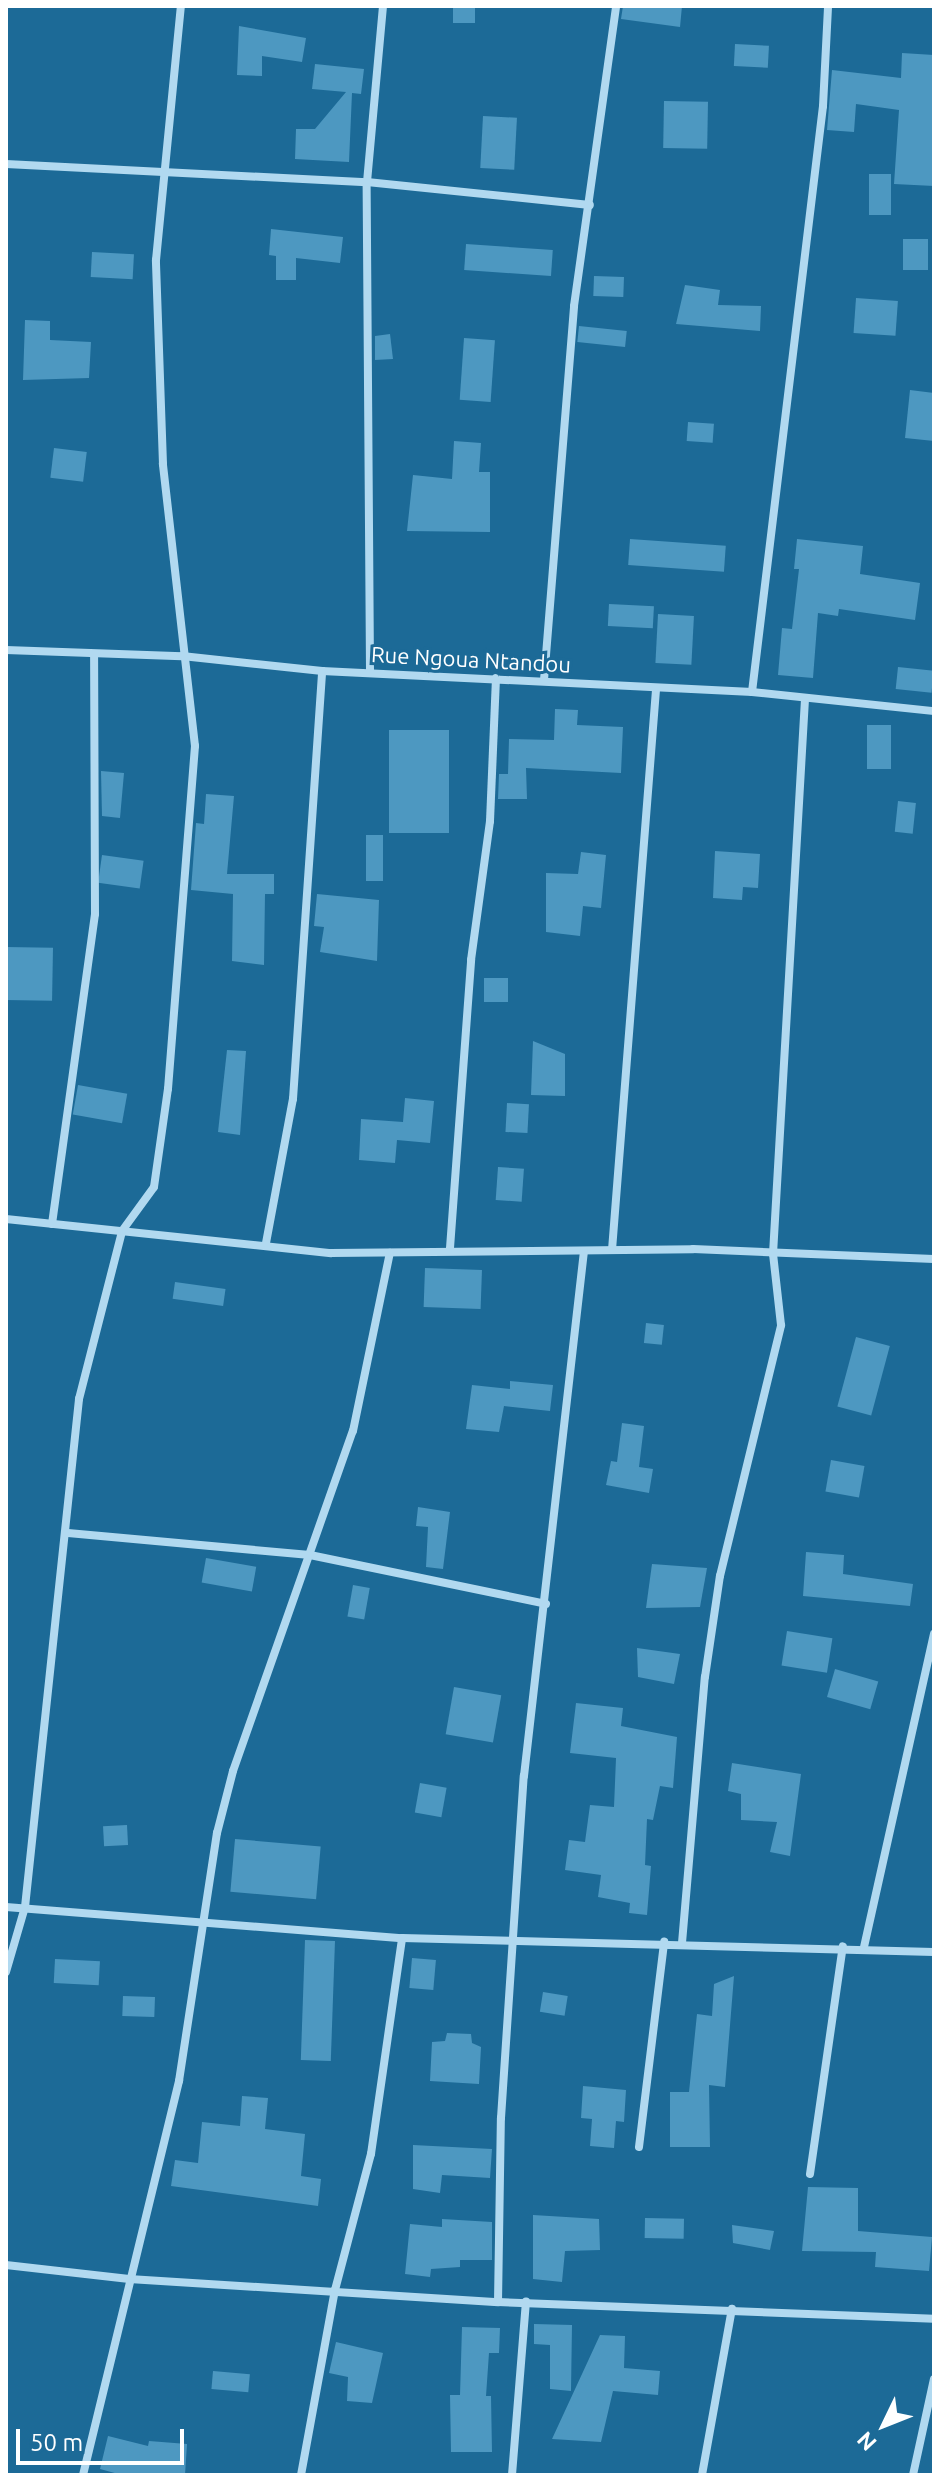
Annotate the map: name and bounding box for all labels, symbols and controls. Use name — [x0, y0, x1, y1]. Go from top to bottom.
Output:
street label: Rue Ngoua Ntandou — [370, 641, 572, 677]
north arrow — [844, 2385, 924, 2465]
scale bar — [20, 2413, 188, 2463]
text: N — [851, 2427, 881, 2456]
text: 50 m — [30, 2429, 83, 2456]

